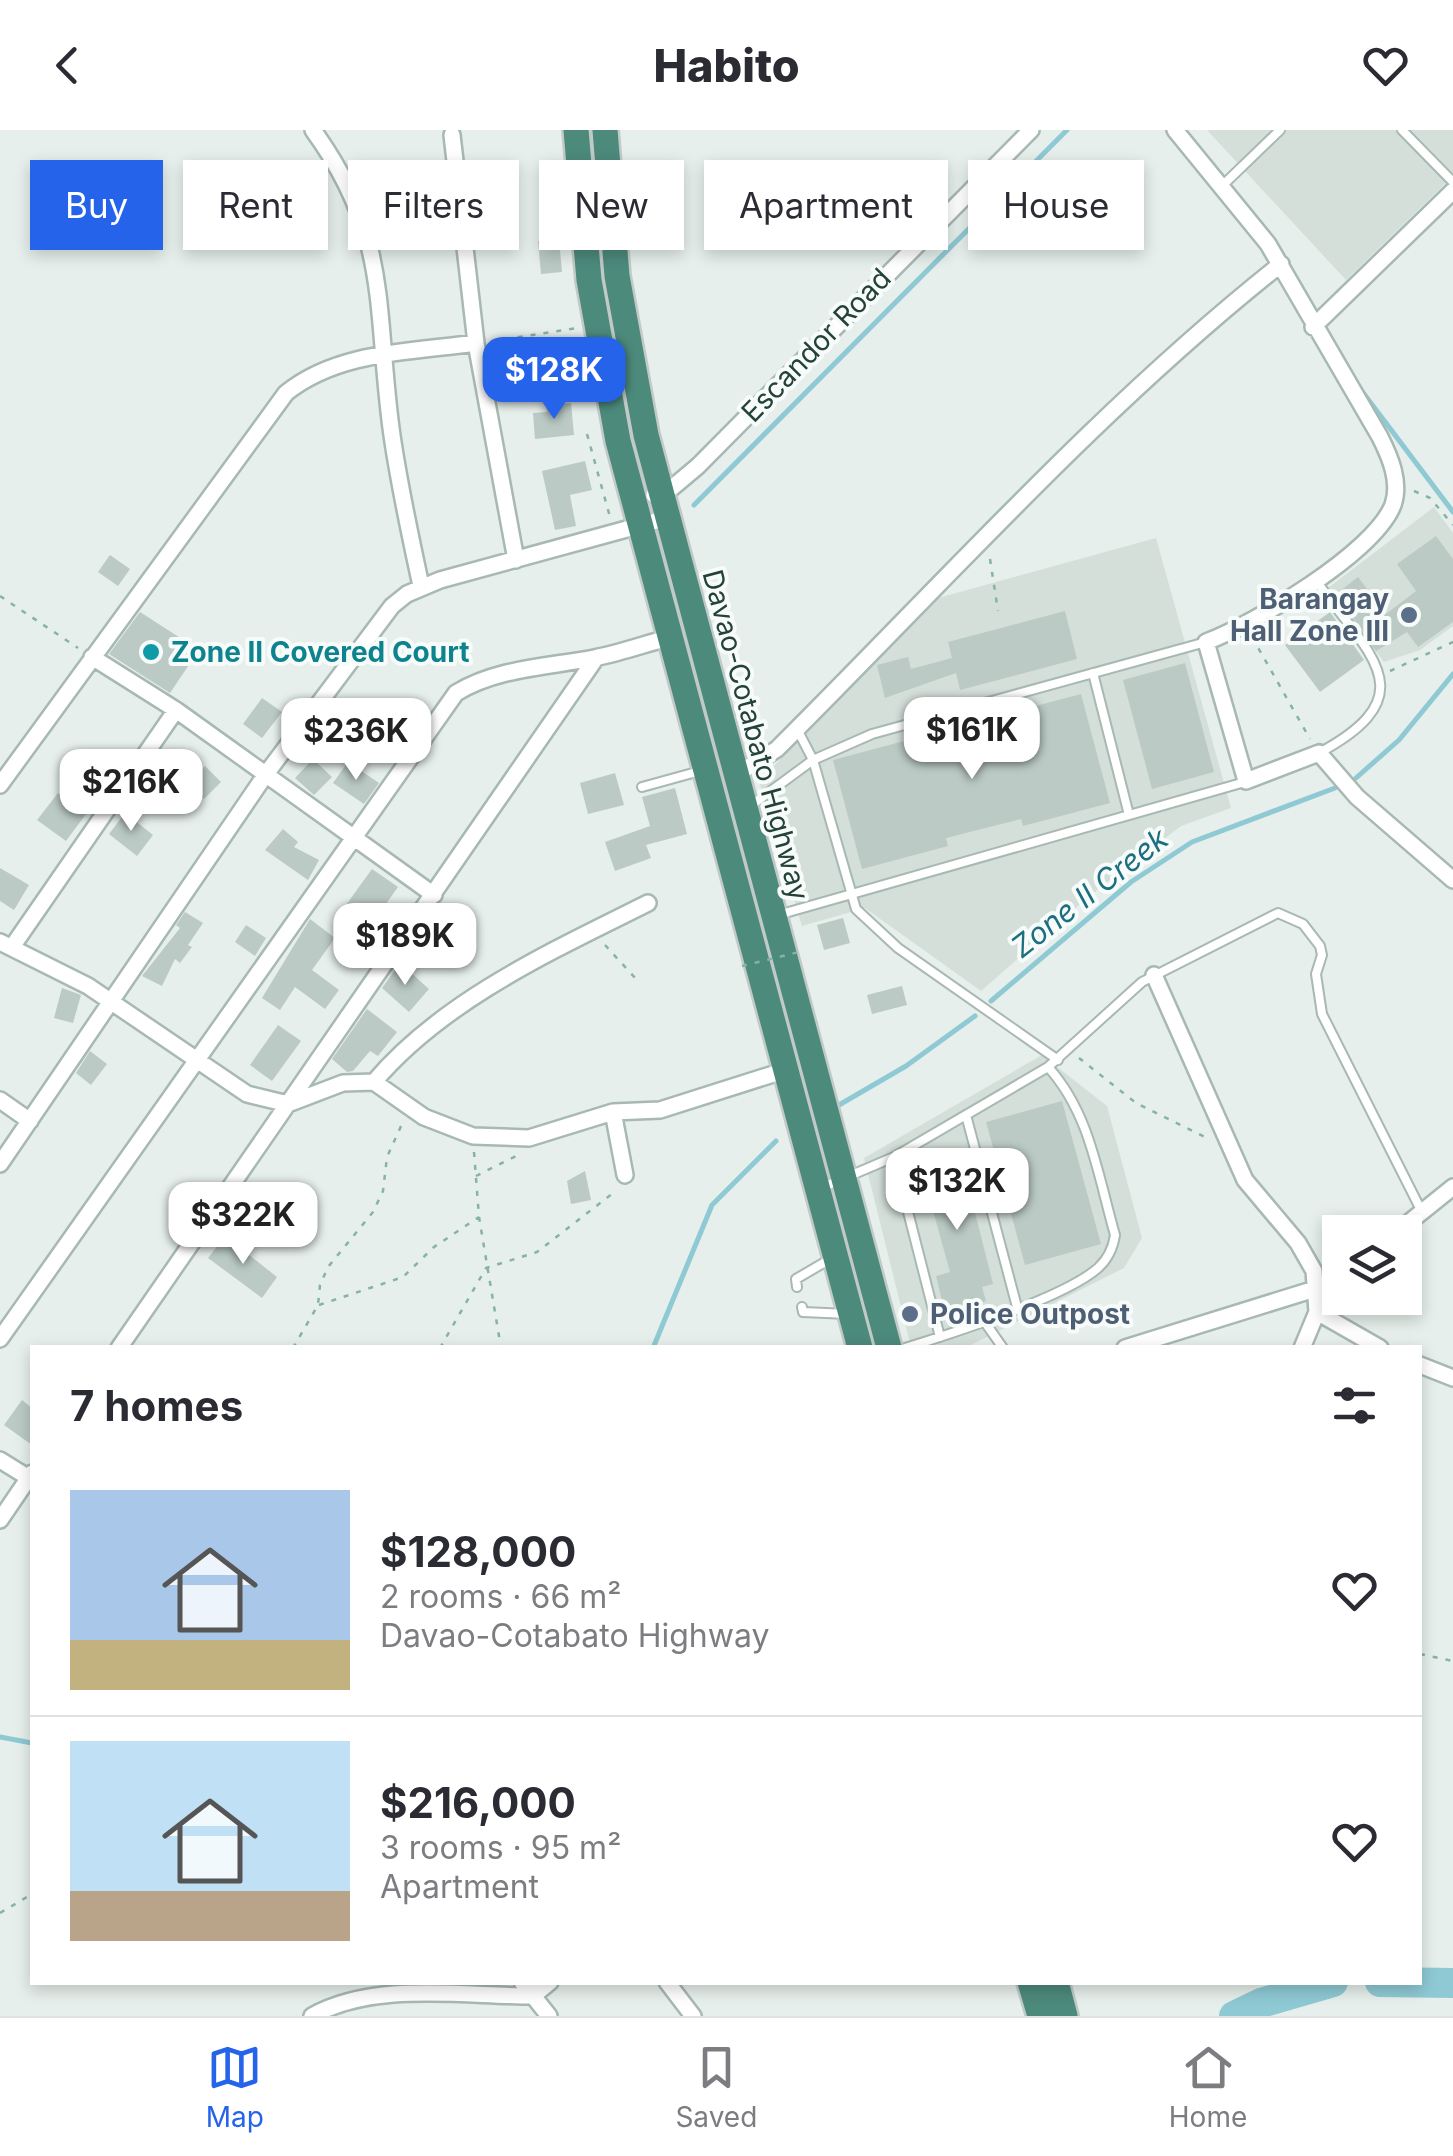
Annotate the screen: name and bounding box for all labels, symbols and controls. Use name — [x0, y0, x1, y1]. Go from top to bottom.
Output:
icon: back — [40, 38, 95, 93]
text: Habito — [653, 38, 800, 93]
icon: heart — [1358, 38, 1413, 93]
chip: Buy — [30, 160, 163, 250]
chip: Rent — [183, 160, 328, 250]
chip: Filters — [348, 160, 519, 250]
chip: New — [539, 160, 684, 250]
chip: Apartment — [704, 160, 948, 250]
chip: House — [968, 160, 1144, 250]
street label: Escandor Road — [734, 261, 898, 429]
pin: $128K — [484, 337, 624, 422]
text: $128K — [505, 350, 603, 389]
street label: Davao-Cotabato Highway — [695, 566, 817, 904]
place label: Barangay Hall Zone III — [1230, 582, 1389, 648]
marker: Barangay Hall Zone III — [1398, 604, 1420, 626]
place label: Zone II Covered Court — [171, 635, 469, 669]
marker: Zone II Covered Court — [140, 641, 162, 663]
pin: $161K — [902, 697, 1042, 782]
pin: $236K — [286, 698, 426, 783]
text: $161K — [926, 710, 1018, 749]
text: $236K — [303, 711, 409, 750]
pin: $216K — [61, 749, 201, 834]
text: $216K — [82, 762, 180, 801]
water label: Zone Ⅱ Creek — [1004, 820, 1175, 964]
pin: $189K — [335, 903, 475, 988]
text: $189K — [355, 916, 455, 955]
pin: $132K — [887, 1148, 1027, 1233]
text: $132K — [908, 1161, 1006, 1200]
pin: $322K — [173, 1182, 313, 1267]
text: $322K — [191, 1195, 295, 1234]
map controls — [1322, 1215, 1422, 1315]
button: layers — [1322, 1215, 1422, 1315]
place label: Police Outpost — [930, 1297, 1130, 1331]
marker: Police Outpost — [899, 1303, 921, 1325]
icon: filters — [1327, 1378, 1382, 1433]
text: 7 homes — [70, 1380, 243, 1431]
text: $128,000 — [380, 1526, 576, 1577]
icon: home — [150, 1530, 270, 1650]
icon: heart — [1327, 1563, 1382, 1618]
text: 2 rooms · 66 m² — [380, 1577, 621, 1616]
text: Davao-Cotabato Highway — [380, 1616, 769, 1655]
text: $216,000 — [380, 1777, 576, 1828]
icon: home — [150, 1781, 270, 1901]
icon: heart — [1327, 1814, 1382, 1869]
text: 3 rooms · 95 m² — [380, 1828, 621, 1867]
text: Apartment — [380, 1867, 539, 1906]
tab: Map — [206, 2040, 264, 2134]
tab: Saved — [675, 2040, 757, 2134]
tab: Home — [1169, 2040, 1247, 2134]

